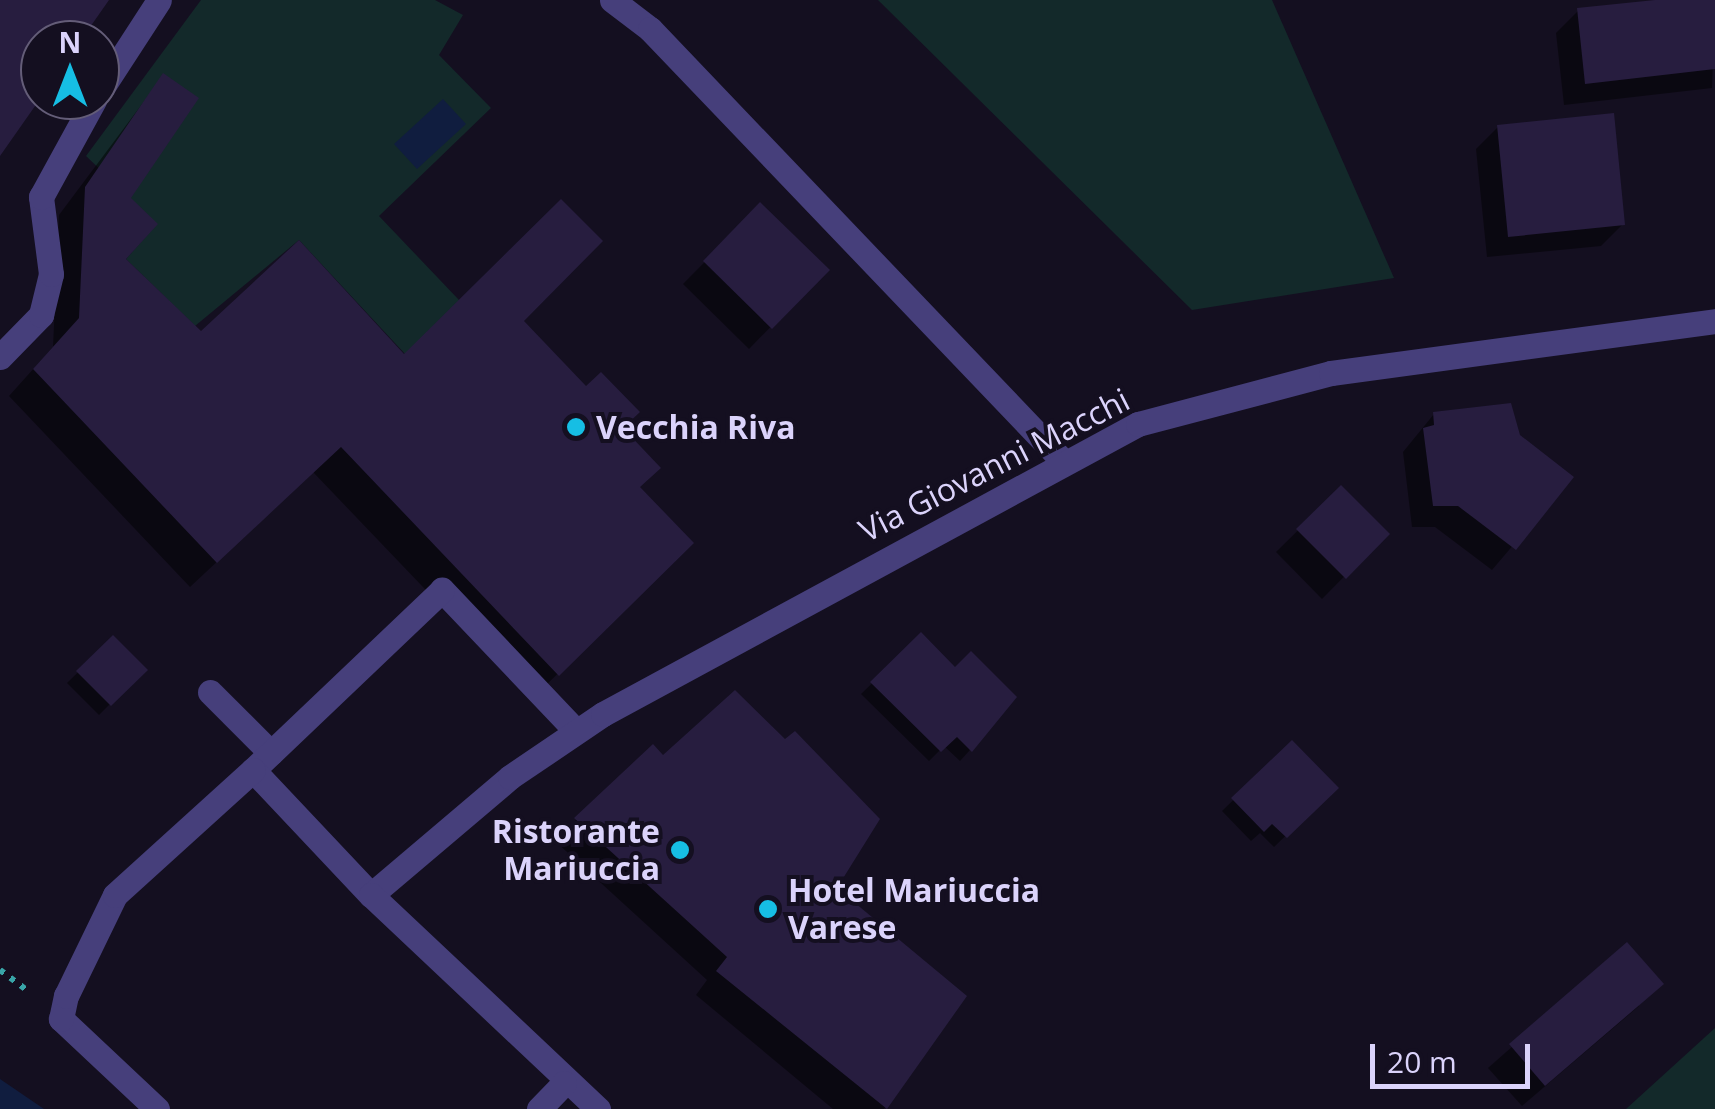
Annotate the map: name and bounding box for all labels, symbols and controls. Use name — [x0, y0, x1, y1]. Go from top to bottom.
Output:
north arrow — [20, 20, 120, 120]
text: N — [59, 23, 81, 61]
street label: Via Giovanni Macchi — [852, 380, 1136, 550]
place label: Vecchia Riva — [596, 408, 795, 446]
marker: Vecchia Riva — [565, 416, 587, 438]
place label: Ristorante Mariuccia — [492, 813, 660, 888]
marker: Ristorante Mariuccia — [669, 839, 691, 861]
place label: Hotel Mariuccia Varese — [788, 872, 1040, 947]
marker: Hotel Mariuccia Varese — [757, 898, 779, 920]
scale bar — [1375, 1024, 1535, 1086]
text: 20 m — [1387, 1041, 1457, 1082]

